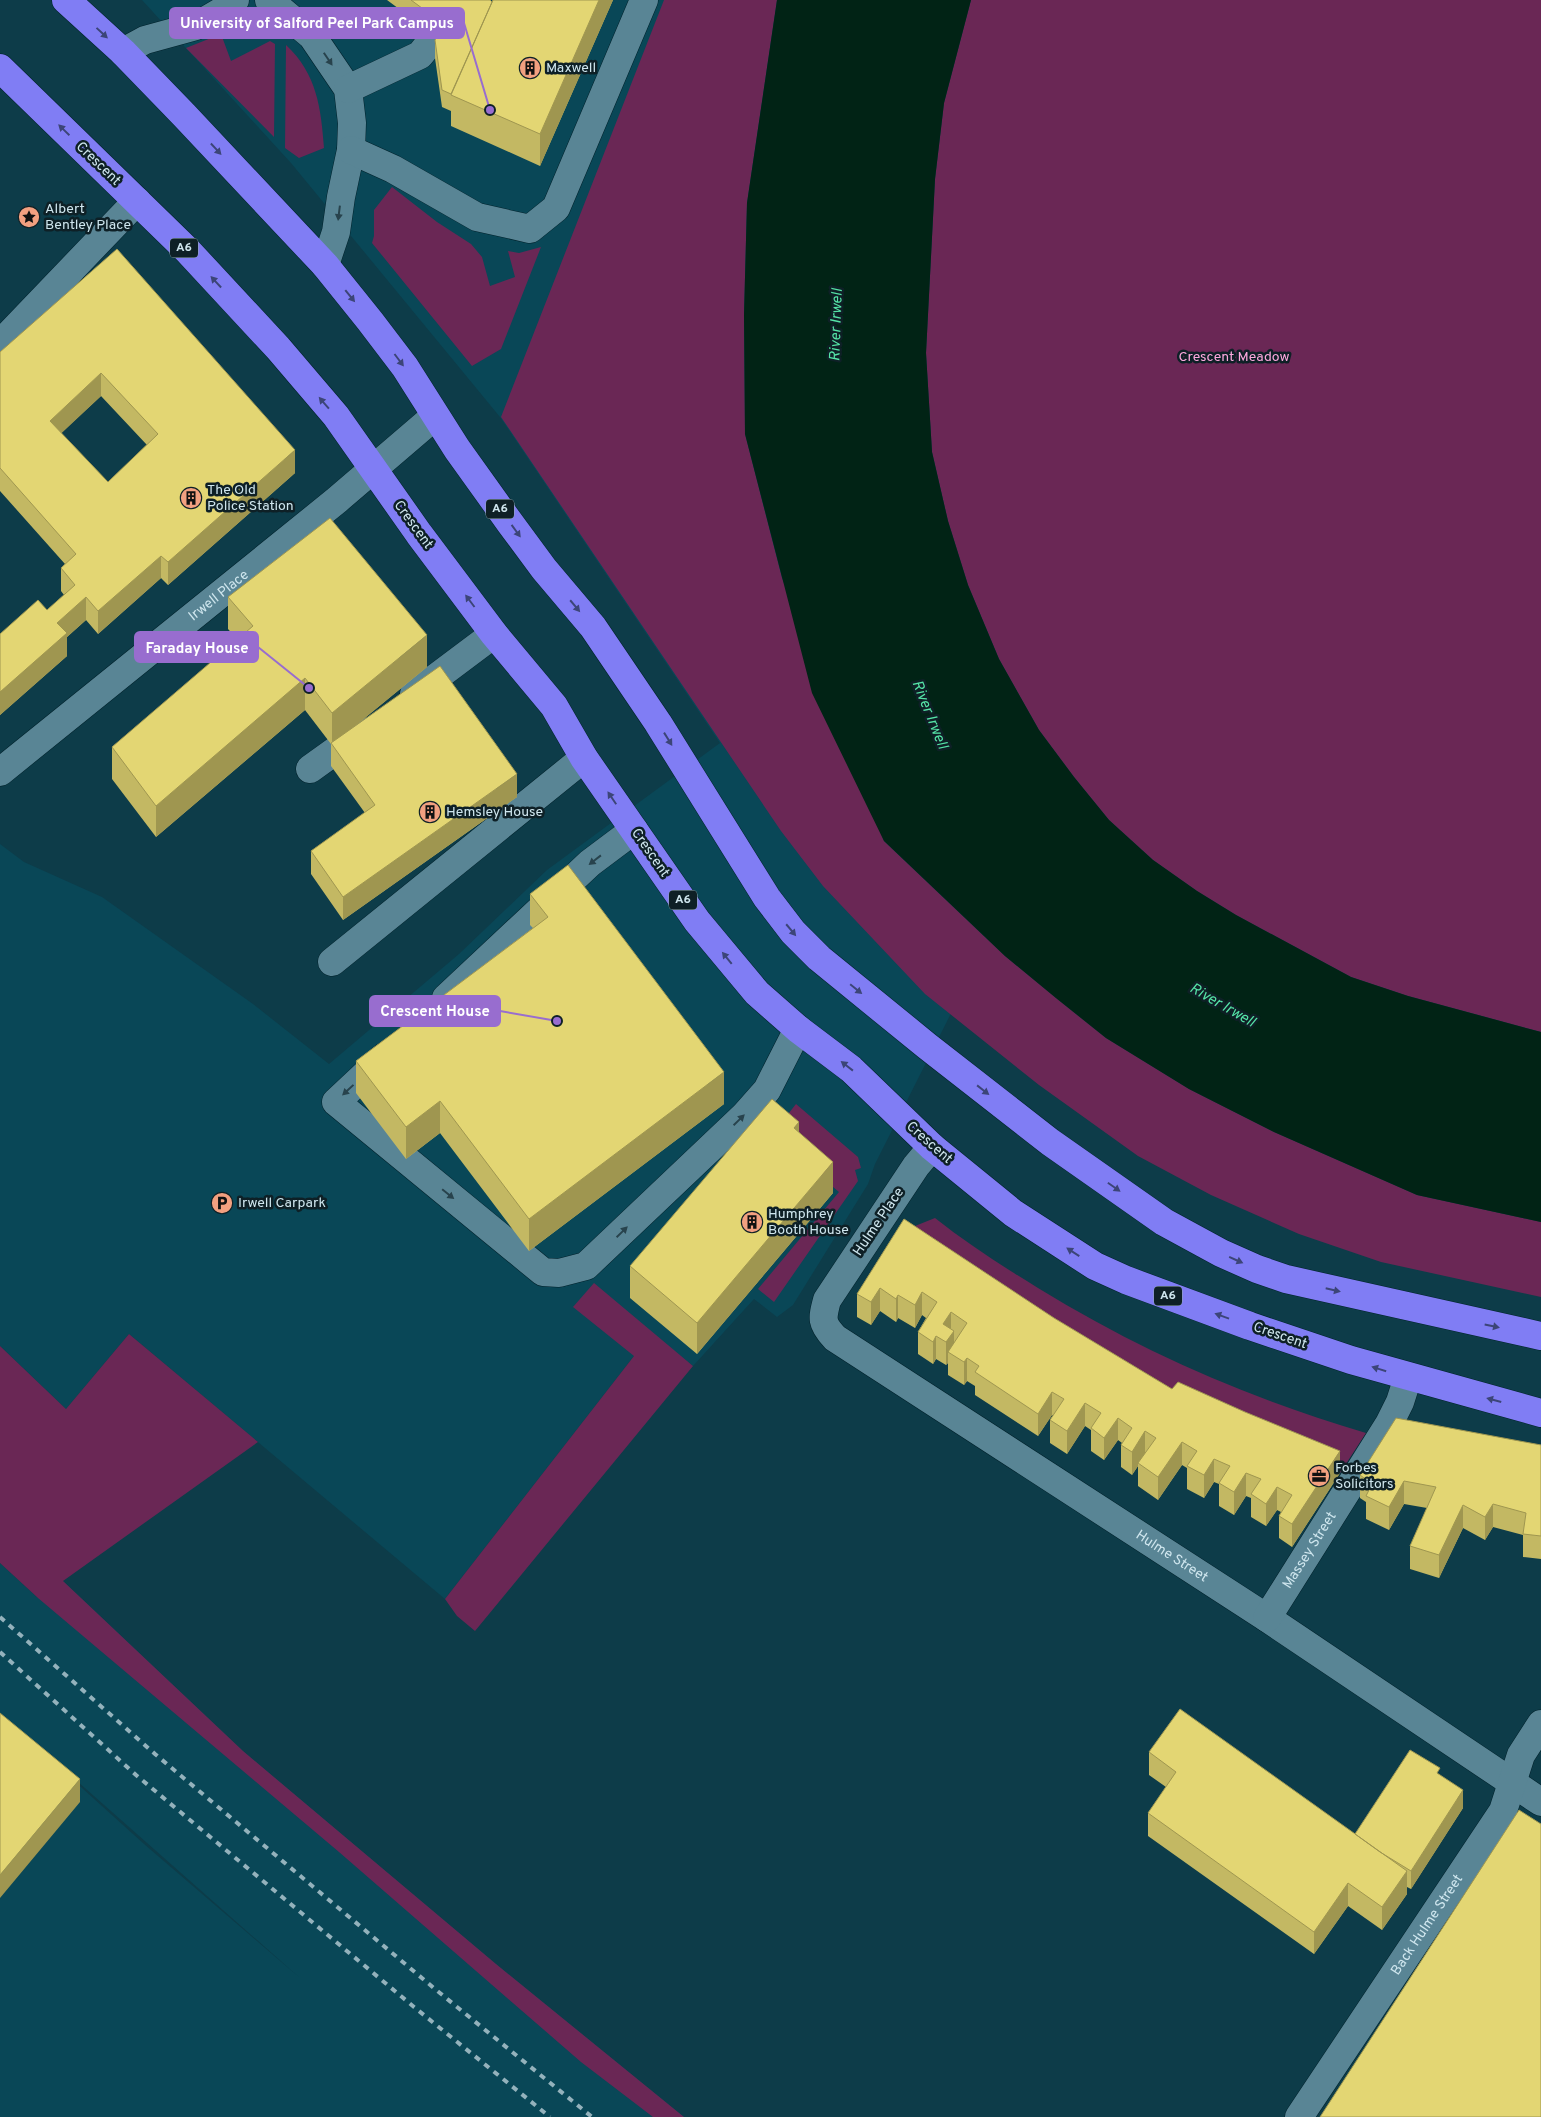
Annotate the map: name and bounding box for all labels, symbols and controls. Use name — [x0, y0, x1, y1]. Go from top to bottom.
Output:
callout: University of Salford Peel Park Campus — [170, 8, 464, 38]
text: University of Salford Peel Park Campus — [180, 15, 454, 34]
one-way arrow — [96, 27, 108, 39]
one-way arrow — [323, 52, 333, 65]
building icon: Maxwell — [518, 56, 542, 80]
place label: Maxwell — [546, 60, 596, 77]
one-way arrow — [58, 124, 70, 136]
street label: Crescent — [72, 139, 124, 189]
one-way arrow — [210, 142, 222, 154]
place label: Albert Bentley Place — [45, 201, 131, 234]
place icon: Albert Bentley Place — [17, 205, 41, 229]
one-way arrow — [335, 206, 343, 222]
road number: A6 — [170, 238, 198, 258]
one-way arrow — [210, 276, 222, 288]
water label: River Irwell — [826, 287, 848, 362]
one-way arrow — [344, 289, 355, 302]
park label: Crescent Meadow — [1179, 349, 1289, 366]
one-way arrow — [394, 353, 404, 367]
one-way arrow — [319, 397, 330, 410]
place label: The Old Police Station — [207, 482, 294, 515]
building icon: The Old Police Station — [179, 486, 203, 510]
street label: Crescent — [390, 497, 436, 553]
road number: A6 — [486, 499, 514, 518]
one-way arrow — [511, 524, 521, 538]
street label: Irwell Place — [185, 566, 252, 625]
one-way arrow — [465, 594, 475, 608]
one-way arrow — [570, 600, 581, 613]
callout: Faraday House — [135, 632, 258, 662]
text: Faraday House — [145, 640, 249, 659]
water label: River Irwell — [907, 678, 952, 753]
one-way arrow — [664, 733, 673, 746]
one-way arrow — [607, 791, 616, 805]
building icon: Hemsley House — [418, 800, 442, 824]
place label: Hemsley House — [446, 804, 543, 821]
street label: Crescent — [627, 825, 673, 881]
one-way arrow — [589, 854, 602, 865]
road number: A6 — [669, 890, 697, 910]
one-way arrow — [786, 923, 797, 936]
one-way arrow — [722, 951, 733, 964]
water label: River Irwell — [1186, 980, 1259, 1033]
one-way arrow — [849, 983, 862, 994]
callout: Crescent House — [370, 996, 500, 1026]
text: Crescent House — [380, 1003, 490, 1022]
one-way arrow — [841, 1061, 854, 1072]
one-way arrow — [343, 1084, 355, 1096]
one-way arrow — [976, 1085, 990, 1095]
one-way arrow — [733, 1114, 745, 1126]
street label: Crescent — [902, 1118, 956, 1168]
one-way arrow — [1107, 1182, 1121, 1192]
street label: Hulme Place — [850, 1185, 908, 1259]
one-way arrow — [441, 1188, 454, 1199]
parking icon: Irwell Carpark — [210, 1191, 234, 1215]
place label: Irwell Carpark — [238, 1195, 326, 1212]
place label: Humphrey Booth House — [768, 1206, 849, 1239]
building icon: Humphrey Booth House — [740, 1210, 764, 1234]
one-way arrow — [615, 1226, 627, 1238]
one-way arrow — [1067, 1248, 1080, 1257]
one-way arrow — [1229, 1257, 1243, 1265]
road number: A6 — [1154, 1286, 1182, 1305]
one-way arrow — [1326, 1286, 1341, 1294]
one-way arrow — [1215, 1312, 1230, 1319]
street label: Crescent — [1251, 1319, 1309, 1353]
one-way arrow — [1484, 1322, 1499, 1330]
one-way arrow — [1372, 1364, 1387, 1372]
one-way arrow — [1486, 1396, 1501, 1404]
place label: Forbes Solicitors — [1335, 1460, 1394, 1493]
office icon: Forbes Solicitors — [1307, 1464, 1331, 1488]
street label: Massey Street — [1279, 1509, 1340, 1592]
street label: Hulme Street — [1132, 1527, 1211, 1586]
street label: Back Hulme Street — [1387, 1871, 1467, 1978]

